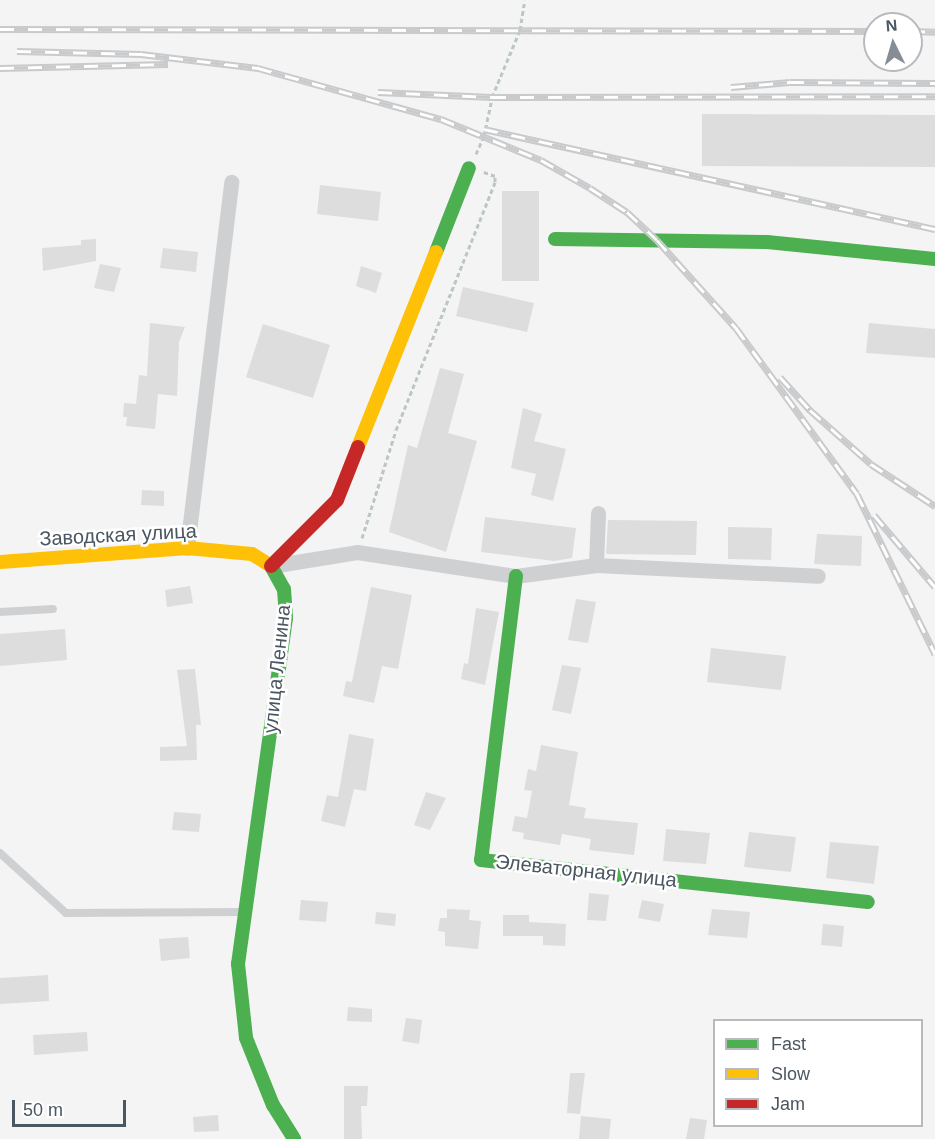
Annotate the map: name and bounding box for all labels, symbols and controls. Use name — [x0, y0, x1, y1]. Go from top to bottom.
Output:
north arrow — [863, 12, 923, 72]
text: N — [885, 17, 898, 35]
street label: Заводская улица — [39, 519, 197, 551]
street label: улица Ленина — [258, 604, 296, 734]
street label: Элеваторная улица — [494, 850, 678, 892]
legend — [713, 1019, 923, 1127]
text: Fast — [771, 1034, 806, 1054]
text: Slow — [771, 1064, 810, 1084]
scale bar — [15, 1088, 129, 1126]
text: Jam — [771, 1094, 805, 1114]
text: 50 m — [23, 1100, 63, 1120]

